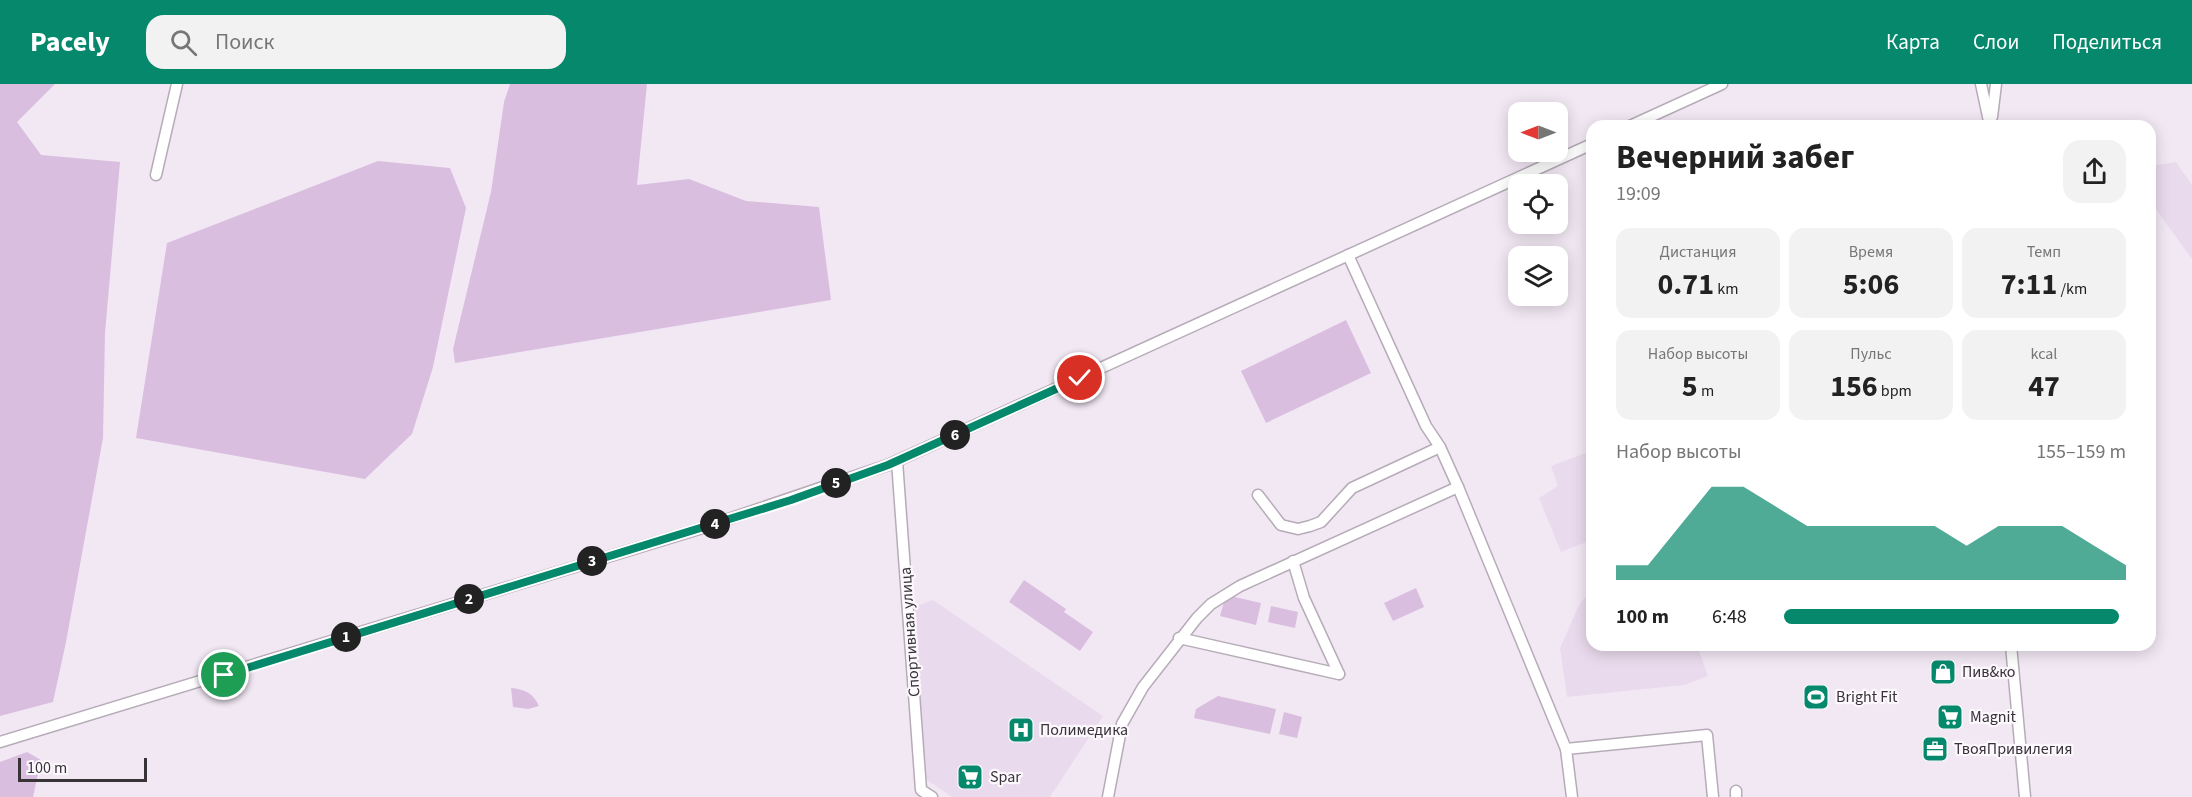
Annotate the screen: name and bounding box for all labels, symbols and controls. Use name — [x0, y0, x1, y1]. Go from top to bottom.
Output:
search box — [146, 15, 566, 69]
text: Pacely — [30, 22, 110, 62]
icon: search — [167, 26, 200, 59]
text: Поиск — [215, 26, 274, 58]
text: Карта — [1886, 27, 1940, 57]
text: Слои — [1973, 27, 2019, 57]
text: Поделиться — [2052, 27, 2162, 57]
north arrow — [1508, 102, 1568, 162]
map controls — [1508, 102, 1568, 306]
text: Вечерний забег — [1616, 134, 1854, 181]
button: share — [2063, 140, 2126, 203]
button: locate — [1508, 174, 1568, 234]
text: 19:09 — [1616, 180, 1661, 208]
text: Дистанция — [1660, 241, 1736, 263]
text: Время — [1849, 241, 1893, 263]
text: Темп — [2027, 241, 2061, 263]
button: layers — [1508, 246, 1568, 306]
text: 0.71 — [1658, 263, 1714, 306]
text: 5:06 — [1843, 263, 1899, 306]
text: 7:11 — [2001, 263, 2057, 306]
text: km — [1714, 278, 1738, 300]
text: /km — [2057, 278, 2087, 300]
text: Набор высоты — [1648, 343, 1748, 365]
text: Пульс — [1850, 343, 1892, 365]
text: kcal — [2031, 343, 2057, 365]
pin — [1054, 352, 1105, 403]
icon: check — [1063, 361, 1096, 394]
text: 5 — [1682, 365, 1698, 408]
text: 156 — [1830, 365, 1878, 408]
text: 47 — [2028, 365, 2060, 408]
text: m — [1698, 380, 1714, 402]
text: bpm — [1878, 380, 1912, 402]
pin: 6 — [940, 420, 970, 450]
text: 6 — [951, 424, 959, 446]
text: Набор высоты — [1616, 438, 1741, 466]
text: 155–159 m — [2036, 438, 2126, 466]
pin: 5 — [821, 468, 851, 498]
text: 5 — [832, 472, 840, 494]
pin: 4 — [700, 509, 730, 539]
text: 4 — [711, 513, 719, 535]
pin: 3 — [577, 546, 607, 576]
text: 3 — [588, 550, 596, 572]
street label: Спортивная улица — [894, 566, 926, 698]
pin: 2 — [454, 584, 484, 614]
text: 2 — [465, 588, 473, 610]
text: 100 m — [1616, 603, 1669, 631]
text: 6:48 — [1712, 603, 1747, 631]
pin: 1 — [331, 622, 361, 652]
text: 1 — [342, 626, 350, 648]
pin — [198, 649, 249, 700]
shop icon: Пив&ко — [1928, 657, 1958, 687]
icon: arrive — [207, 658, 240, 691]
place label: Пив&ко — [1962, 661, 2016, 683]
sports icon: Bright Fit — [1801, 682, 1831, 712]
place label: Bright Fit — [1836, 686, 1898, 708]
supermarket icon: Magnit — [1935, 702, 1965, 732]
place label: Magnit — [1970, 706, 2016, 728]
hospital icon: Полимедика — [1006, 715, 1036, 745]
place label: Полимедика — [1040, 719, 1128, 741]
office icon: ТвояПривилегия — [1920, 734, 1950, 764]
place label: ТвояПривилегия — [1954, 738, 2073, 760]
scale bar — [18, 755, 147, 782]
text: 100 m — [27, 757, 67, 779]
supermarket icon: Spar — [955, 762, 985, 792]
place label: Spar — [990, 766, 1021, 788]

